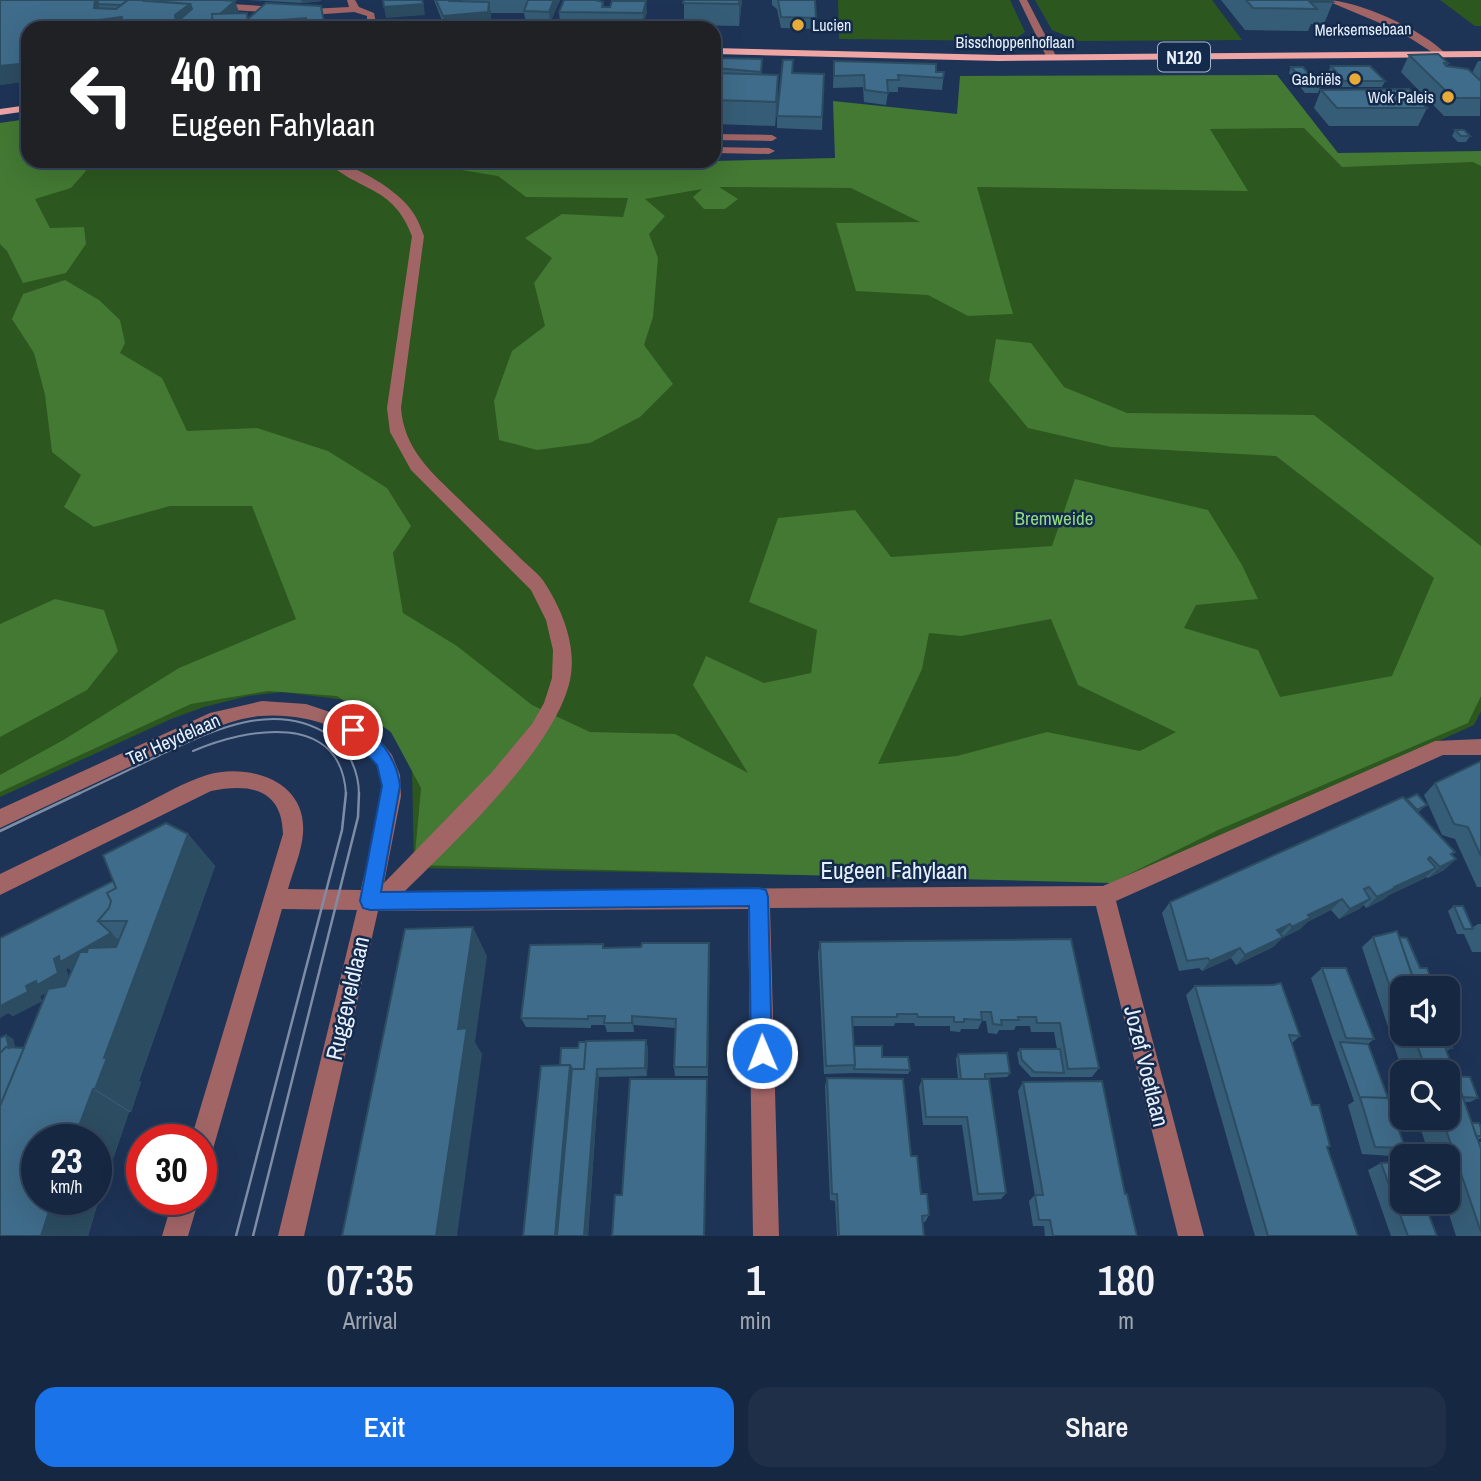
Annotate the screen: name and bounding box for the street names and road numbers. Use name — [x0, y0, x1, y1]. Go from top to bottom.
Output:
street label: Merksemsebaan — [1314, 17, 1412, 41]
street label: Bisschoppenhoflaan — [956, 31, 1074, 53]
road number: N120 — [1158, 42, 1210, 72]
street label: Ter Heydelaan — [122, 707, 224, 771]
street label: Eugeen Fahylaan — [821, 855, 967, 886]
street label: Ruggeveldlaan — [318, 933, 376, 1063]
street label: Jozef Voetlaan — [1117, 1002, 1177, 1130]

